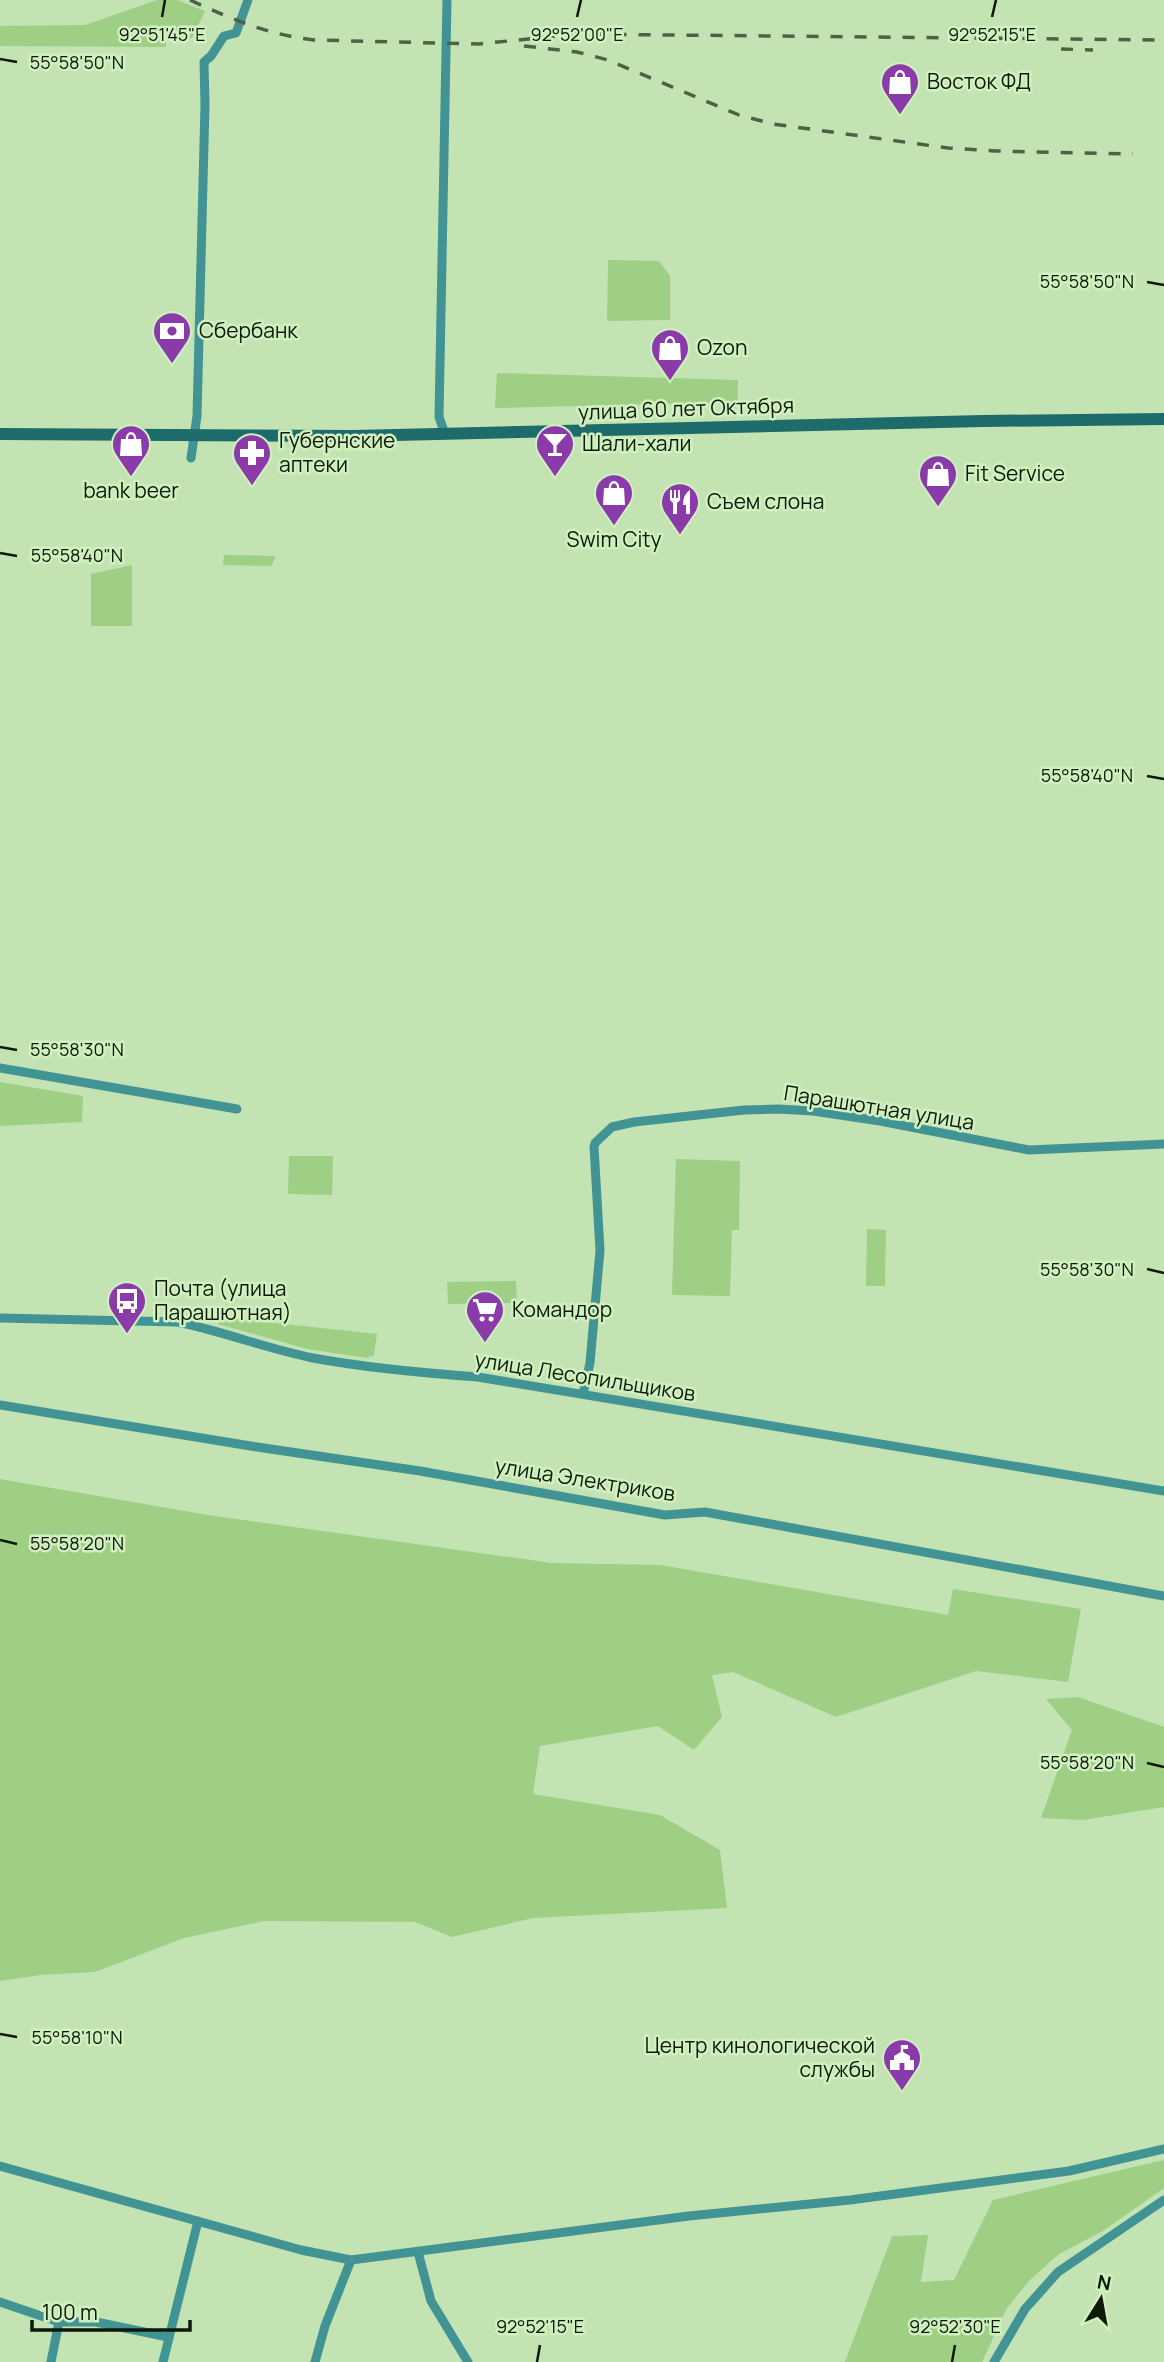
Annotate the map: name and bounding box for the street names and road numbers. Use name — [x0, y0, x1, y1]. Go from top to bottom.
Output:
street label: улица 60 лет Октября — [577, 390, 795, 426]
street label: Парашютная улица — [782, 1078, 976, 1136]
street label: улица Лесопильщиков — [473, 1345, 698, 1407]
street label: улица Электриков — [493, 1451, 677, 1507]

